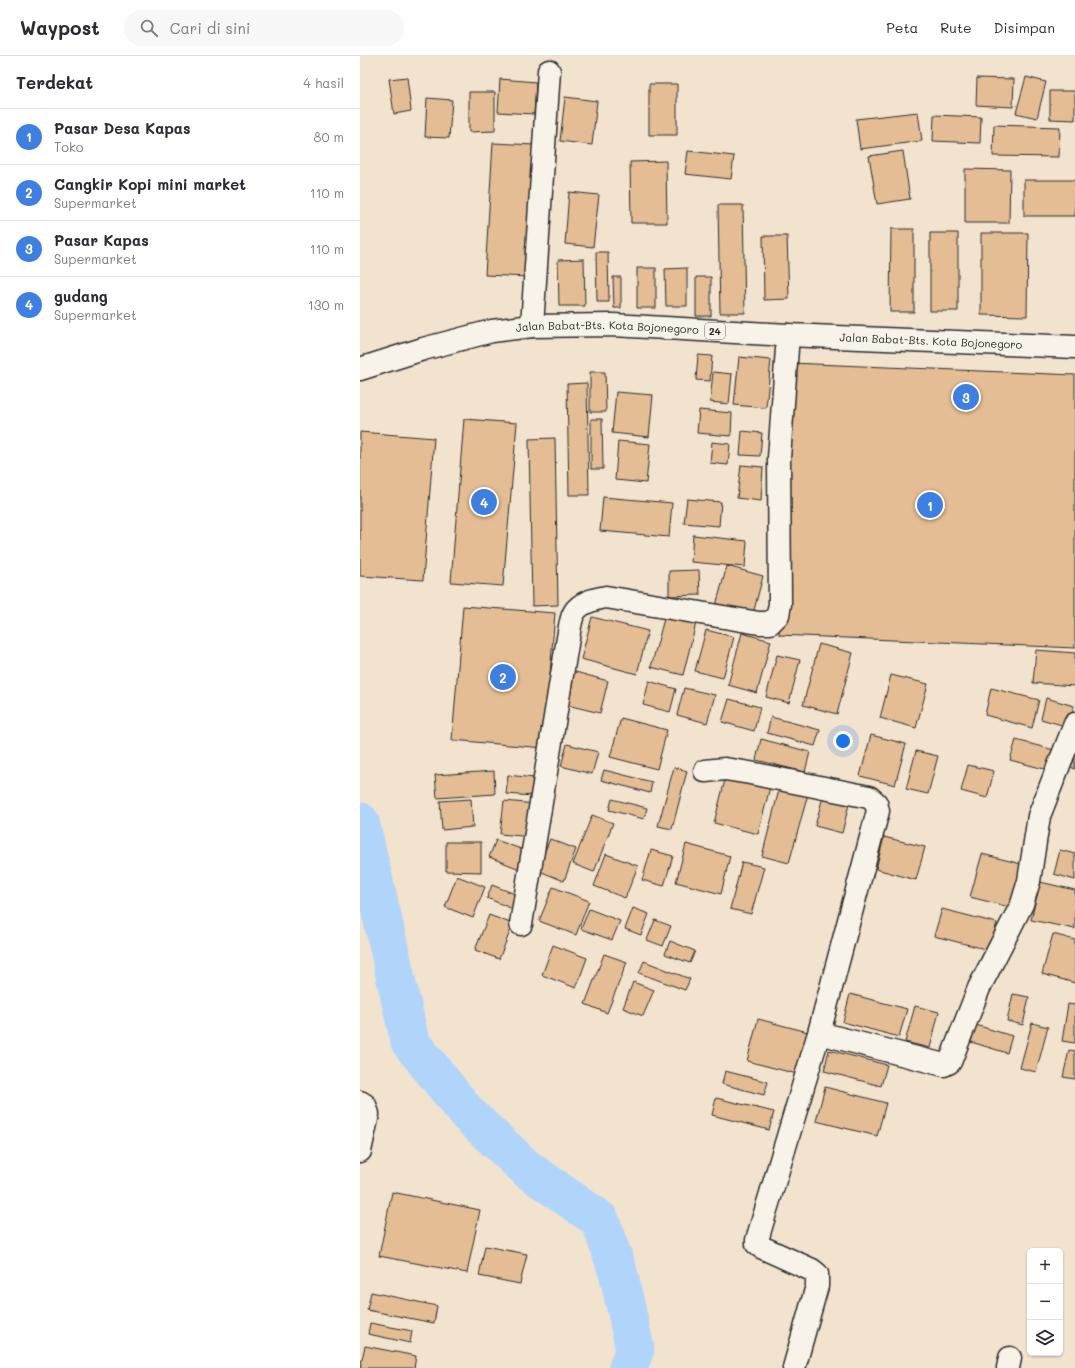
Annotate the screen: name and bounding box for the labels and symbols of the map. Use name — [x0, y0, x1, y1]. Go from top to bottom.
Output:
street label: Jalan Babat-Bts. Kota Bojonegoro — [515, 317, 700, 337]
road number: 24 — [705, 323, 725, 339]
street label: Jalan Babat-Bts. Kota Bojonegoro — [839, 329, 1023, 352]
pin: 3 — [953, 382, 979, 412]
pin: 4 — [471, 487, 497, 517]
pin: 1 — [917, 490, 943, 520]
pin: 2 — [490, 662, 516, 692]
your location — [833, 731, 853, 751]

